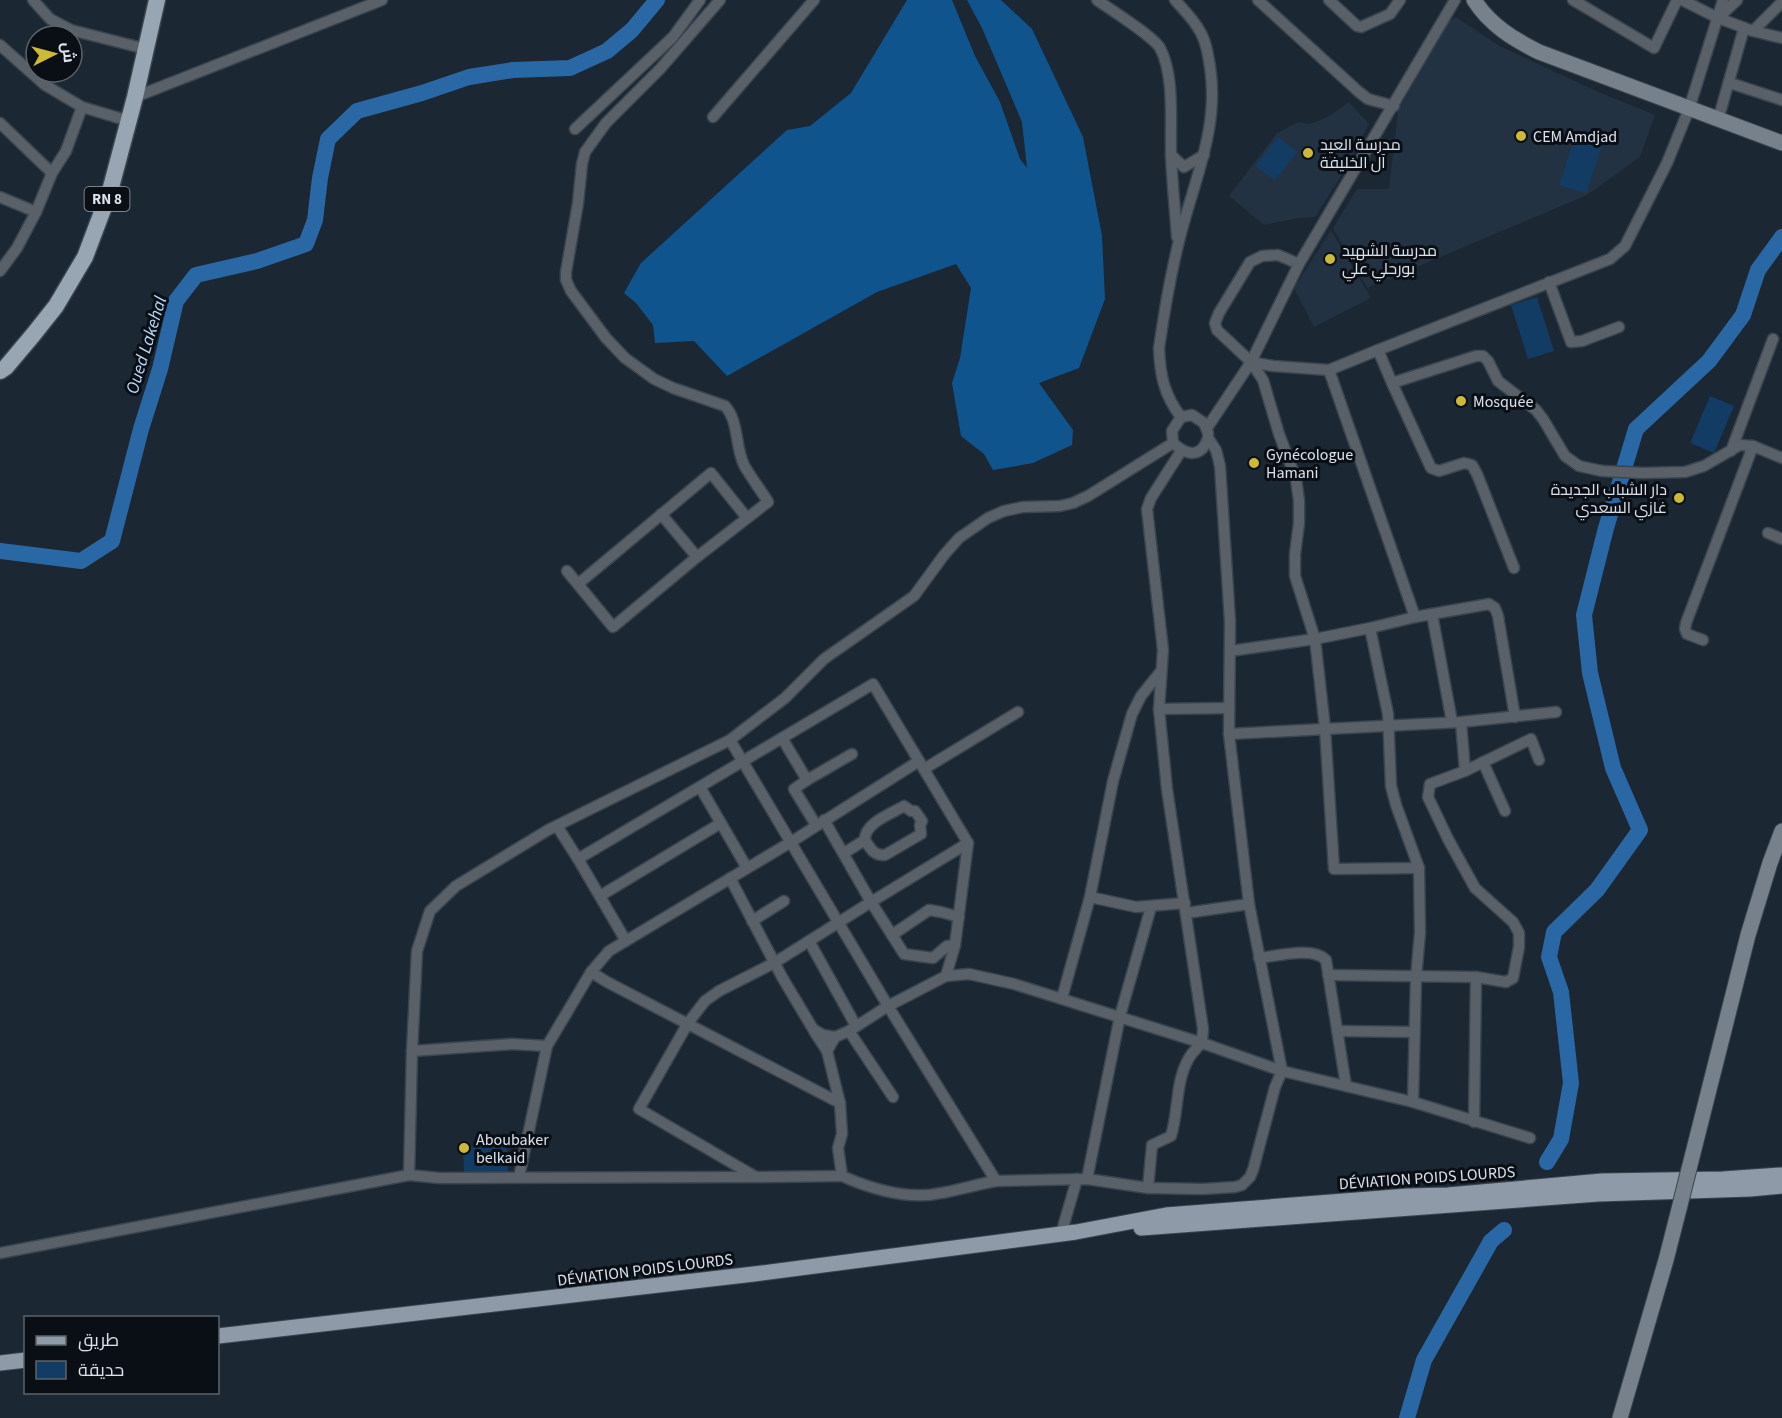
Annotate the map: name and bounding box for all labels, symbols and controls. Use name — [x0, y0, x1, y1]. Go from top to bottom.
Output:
north arrow — [24, 24, 84, 84]
text: ش — [56, 41, 80, 64]
place label: CEM Amdjad — [1533, 126, 1617, 148]
marker: CEM Amdjad — [1514, 129, 1528, 143]
place label: مدرسة العيد آل الخليفة — [1320, 134, 1401, 174]
marker: مدرسة العيد آل الخليفة — [1301, 146, 1315, 160]
road number: RN 8 — [84, 187, 130, 211]
place label: مدرسة الشهيد بورحلي علي — [1342, 240, 1437, 282]
marker: مدرسة الشهيد بورحلي علي — [1323, 252, 1337, 266]
water label: Oued Lakehal — [120, 293, 173, 397]
place label: Mosquée — [1473, 391, 1533, 413]
marker: Mosquée — [1454, 394, 1468, 408]
place label: Gynécologue Hamani — [1266, 444, 1353, 484]
marker: Gynécologue Hamani — [1247, 456, 1261, 470]
place label: دار الشباب الجديدة غازي السعدي — [1551, 479, 1667, 521]
marker: دار الشباب الجديدة غازي السعدي — [1672, 491, 1686, 505]
place label: Aboubaker belkaid — [476, 1129, 549, 1169]
marker: Aboubaker belkaid — [457, 1141, 471, 1155]
street label: DÉVIATION POIDS LOURDS — [1338, 1161, 1516, 1195]
street label: DÉVIATION POIDS LOURDS — [556, 1248, 734, 1292]
legend — [24, 1316, 219, 1394]
text: طريق — [78, 1328, 119, 1353]
text: حديقة — [78, 1358, 124, 1383]

